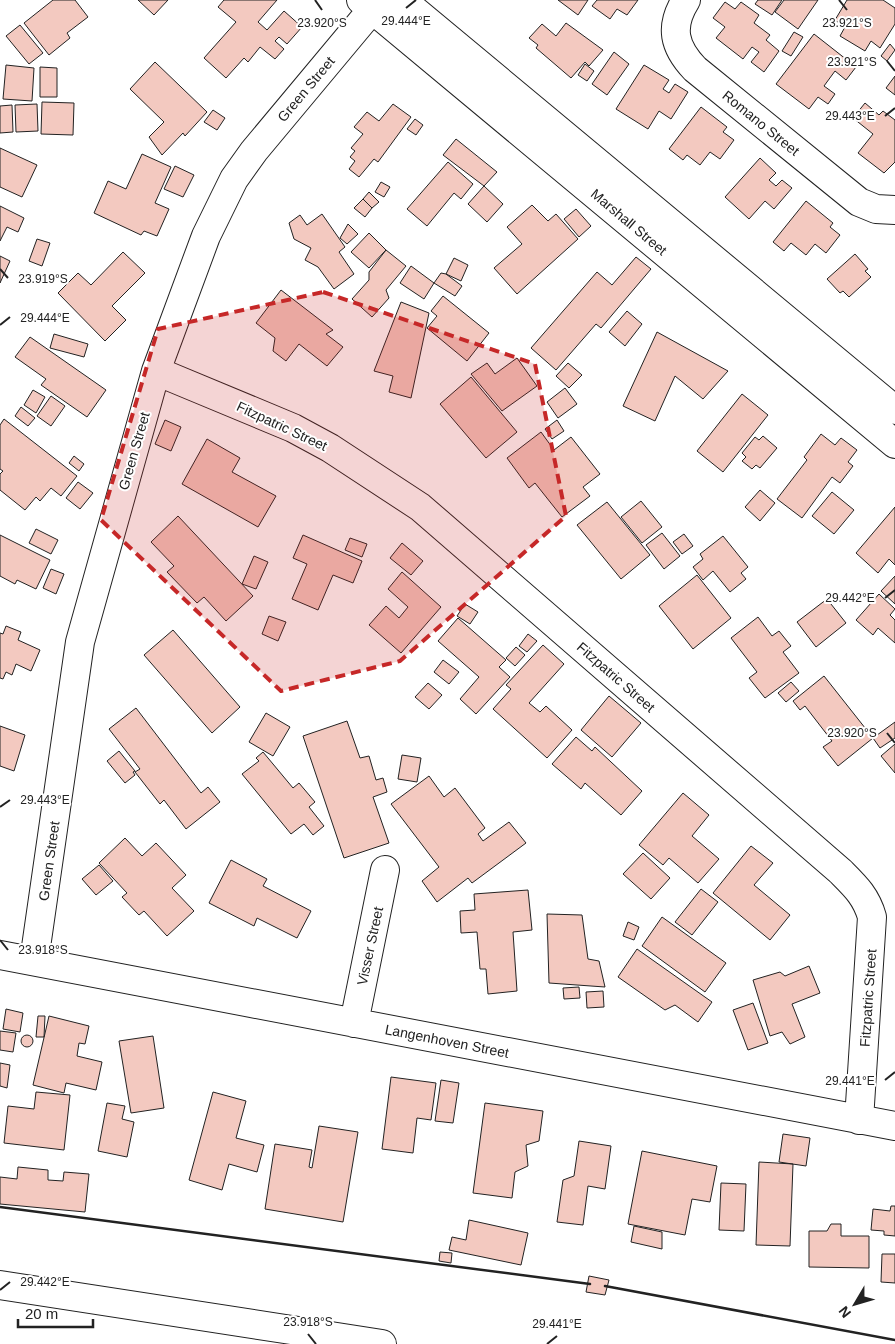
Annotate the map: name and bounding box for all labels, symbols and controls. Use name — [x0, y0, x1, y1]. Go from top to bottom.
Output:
text: 29.444°E — [381, 14, 431, 28]
text: 23.920°S — [297, 16, 347, 30]
text: 23.921°S — [822, 16, 872, 30]
street label: Green Street — [274, 53, 338, 125]
text: 23.921°S — [827, 55, 877, 69]
street label: Romano Street — [719, 87, 803, 159]
text: 29.443°E — [825, 109, 875, 123]
street label: Marshall Street — [588, 186, 670, 258]
text: 23.919°S — [18, 272, 68, 286]
text: 29.444°E — [20, 311, 70, 325]
street label: Fitzpatric Street — [234, 398, 330, 454]
street label: Green Street — [115, 410, 153, 492]
text: 29.442°E — [825, 591, 875, 605]
street label: Fitzpatric Street — [574, 639, 658, 715]
text: 23.920°S — [827, 726, 877, 740]
text: 29.443°E — [20, 793, 70, 807]
street label: Green Street — [36, 820, 63, 902]
street label: Visser Street — [354, 905, 386, 987]
text: 23.918°S — [18, 943, 68, 957]
street label: Fitzpatric Street — [857, 948, 879, 1047]
street label: Langenhoven Street — [384, 1021, 511, 1061]
text: 29.441°E — [825, 1074, 875, 1088]
text: 29.442°E — [20, 1275, 70, 1289]
north arrow — [830, 1279, 880, 1329]
scale bar — [18, 1296, 92, 1328]
text: N — [835, 1303, 854, 1321]
text: 20 m — [25, 1305, 58, 1322]
text: 23.918°S — [283, 1315, 333, 1329]
text: 29.441°E — [532, 1317, 582, 1331]

